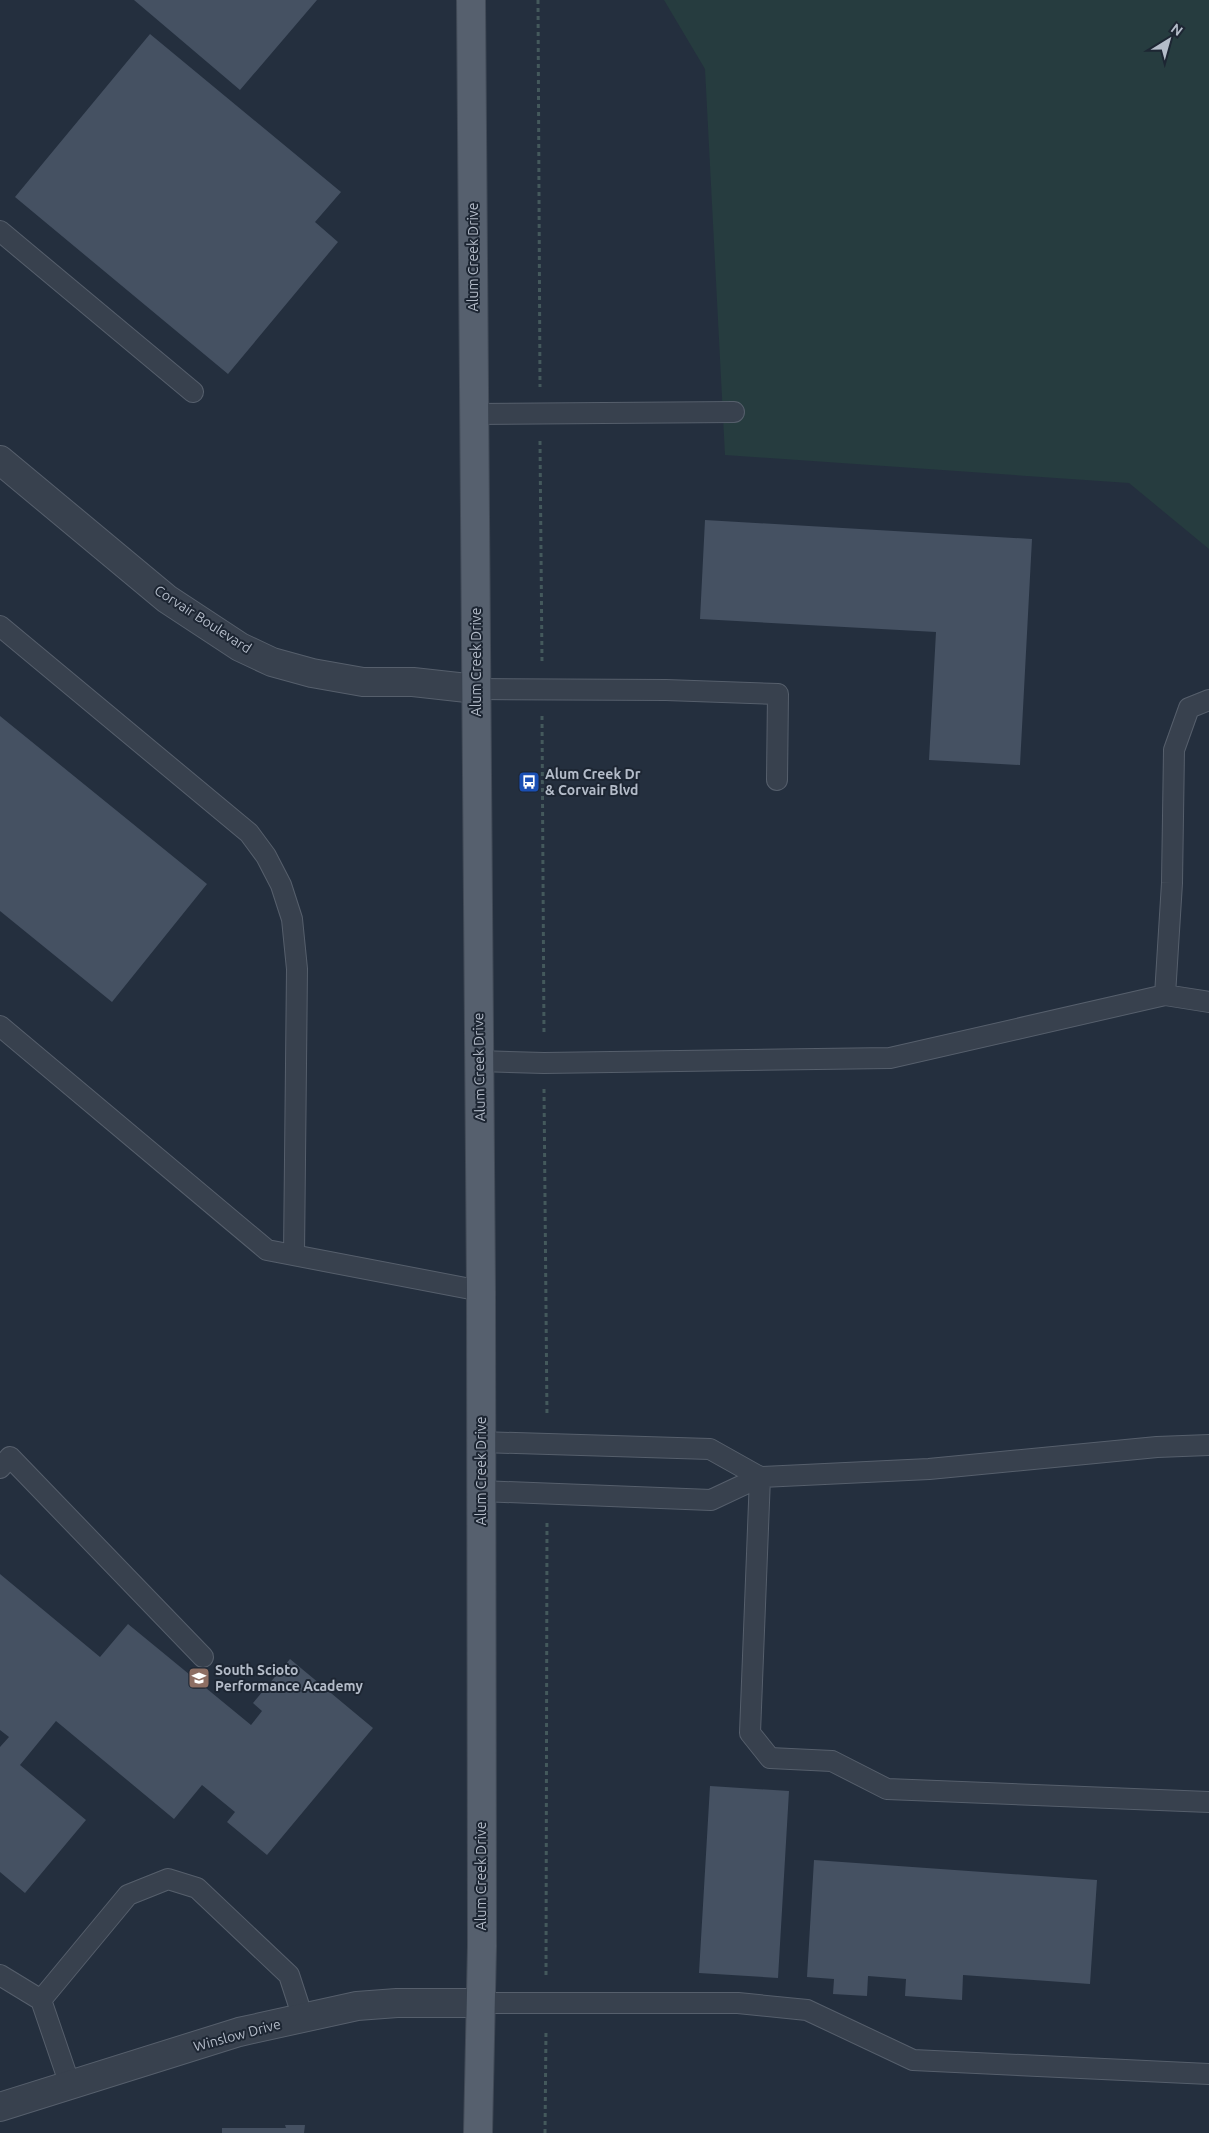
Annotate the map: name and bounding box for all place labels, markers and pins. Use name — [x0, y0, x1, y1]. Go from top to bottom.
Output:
place label: Alum Creek Dr & Corvair Blvd — [545, 766, 641, 798]
bus stop icon: Alum Creek Dr & Corvair Blvd — [517, 770, 541, 794]
place label: South Scioto Performance Academy — [215, 1662, 364, 1694]
school or university icon: South Scioto Performance Academy — [187, 1666, 211, 1690]

